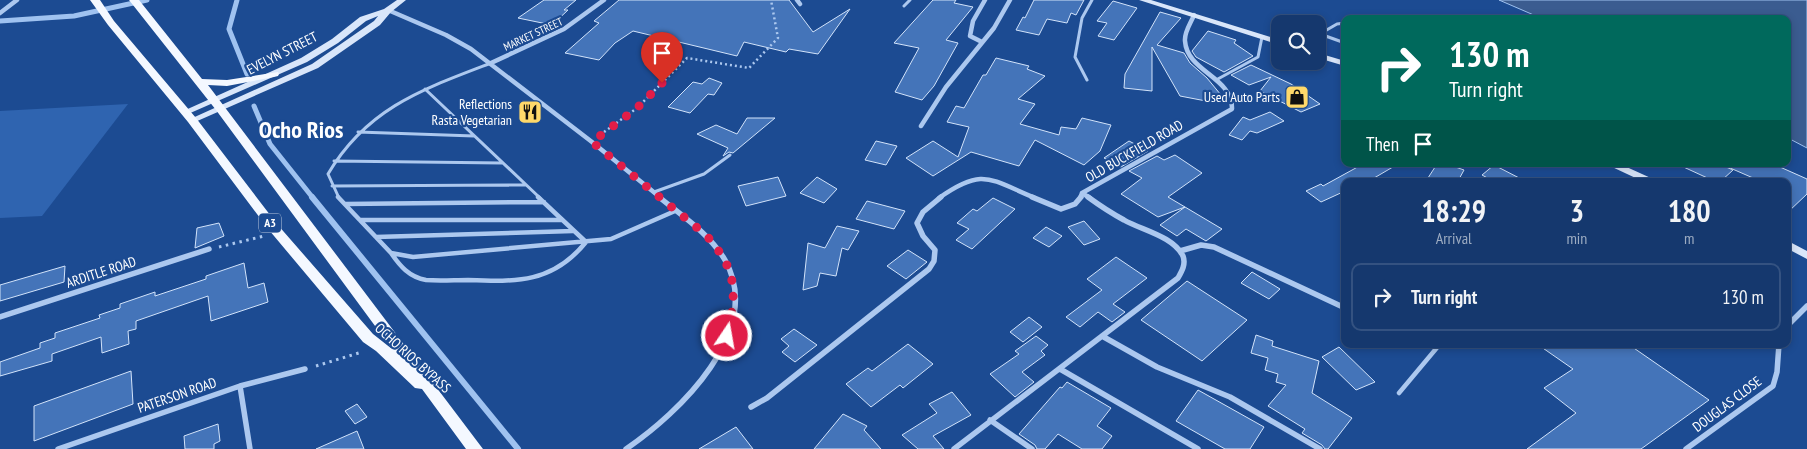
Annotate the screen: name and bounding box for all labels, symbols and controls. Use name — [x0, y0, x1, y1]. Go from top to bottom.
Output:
street label: MARKET STREET — [501, 14, 565, 54]
map controls — [1271, 15, 1326, 70]
button: search — [1271, 15, 1326, 70]
street label: EVELYN STREET — [244, 27, 321, 79]
text: 130 m — [1449, 31, 1530, 77]
pin — [641, 32, 683, 83]
icon: right — [1366, 35, 1431, 100]
icon: arrive — [648, 39, 676, 67]
text: Turn right — [1449, 75, 1523, 103]
shop icon: Used Auto Parts — [1284, 84, 1310, 110]
place label: Used Auto Parts — [1204, 88, 1280, 106]
place label: Reflections Rasta Vegetarian — [432, 95, 512, 129]
restaurant icon: Reflections Rasta Vegetarian — [517, 99, 543, 125]
district label: Ocho Rios — [259, 114, 343, 145]
street label: OLD BUCKFIELD ROAD — [1082, 116, 1186, 186]
icon: arrive — [1409, 130, 1437, 158]
text: Then — [1366, 132, 1399, 156]
text: 18:29 — [1421, 191, 1486, 230]
text: 3 — [1570, 191, 1584, 230]
text: 180 — [1668, 191, 1711, 230]
road number: A3 — [259, 214, 281, 232]
text: Arrival — [1436, 228, 1472, 248]
text: min — [1566, 228, 1587, 248]
text: m — [1684, 228, 1694, 248]
street label: ARDITLE ROAD — [64, 252, 138, 292]
icon: right — [1368, 283, 1396, 311]
text: Turn right — [1411, 285, 1477, 309]
text: 130 m — [1722, 285, 1764, 309]
position arrow — [700, 309, 752, 361]
street label: OCHO RIOS BYPASS — [371, 319, 455, 397]
street label: DOUGLAS CLOSE — [1689, 372, 1765, 436]
street label: PATERSON ROAD — [135, 373, 219, 417]

